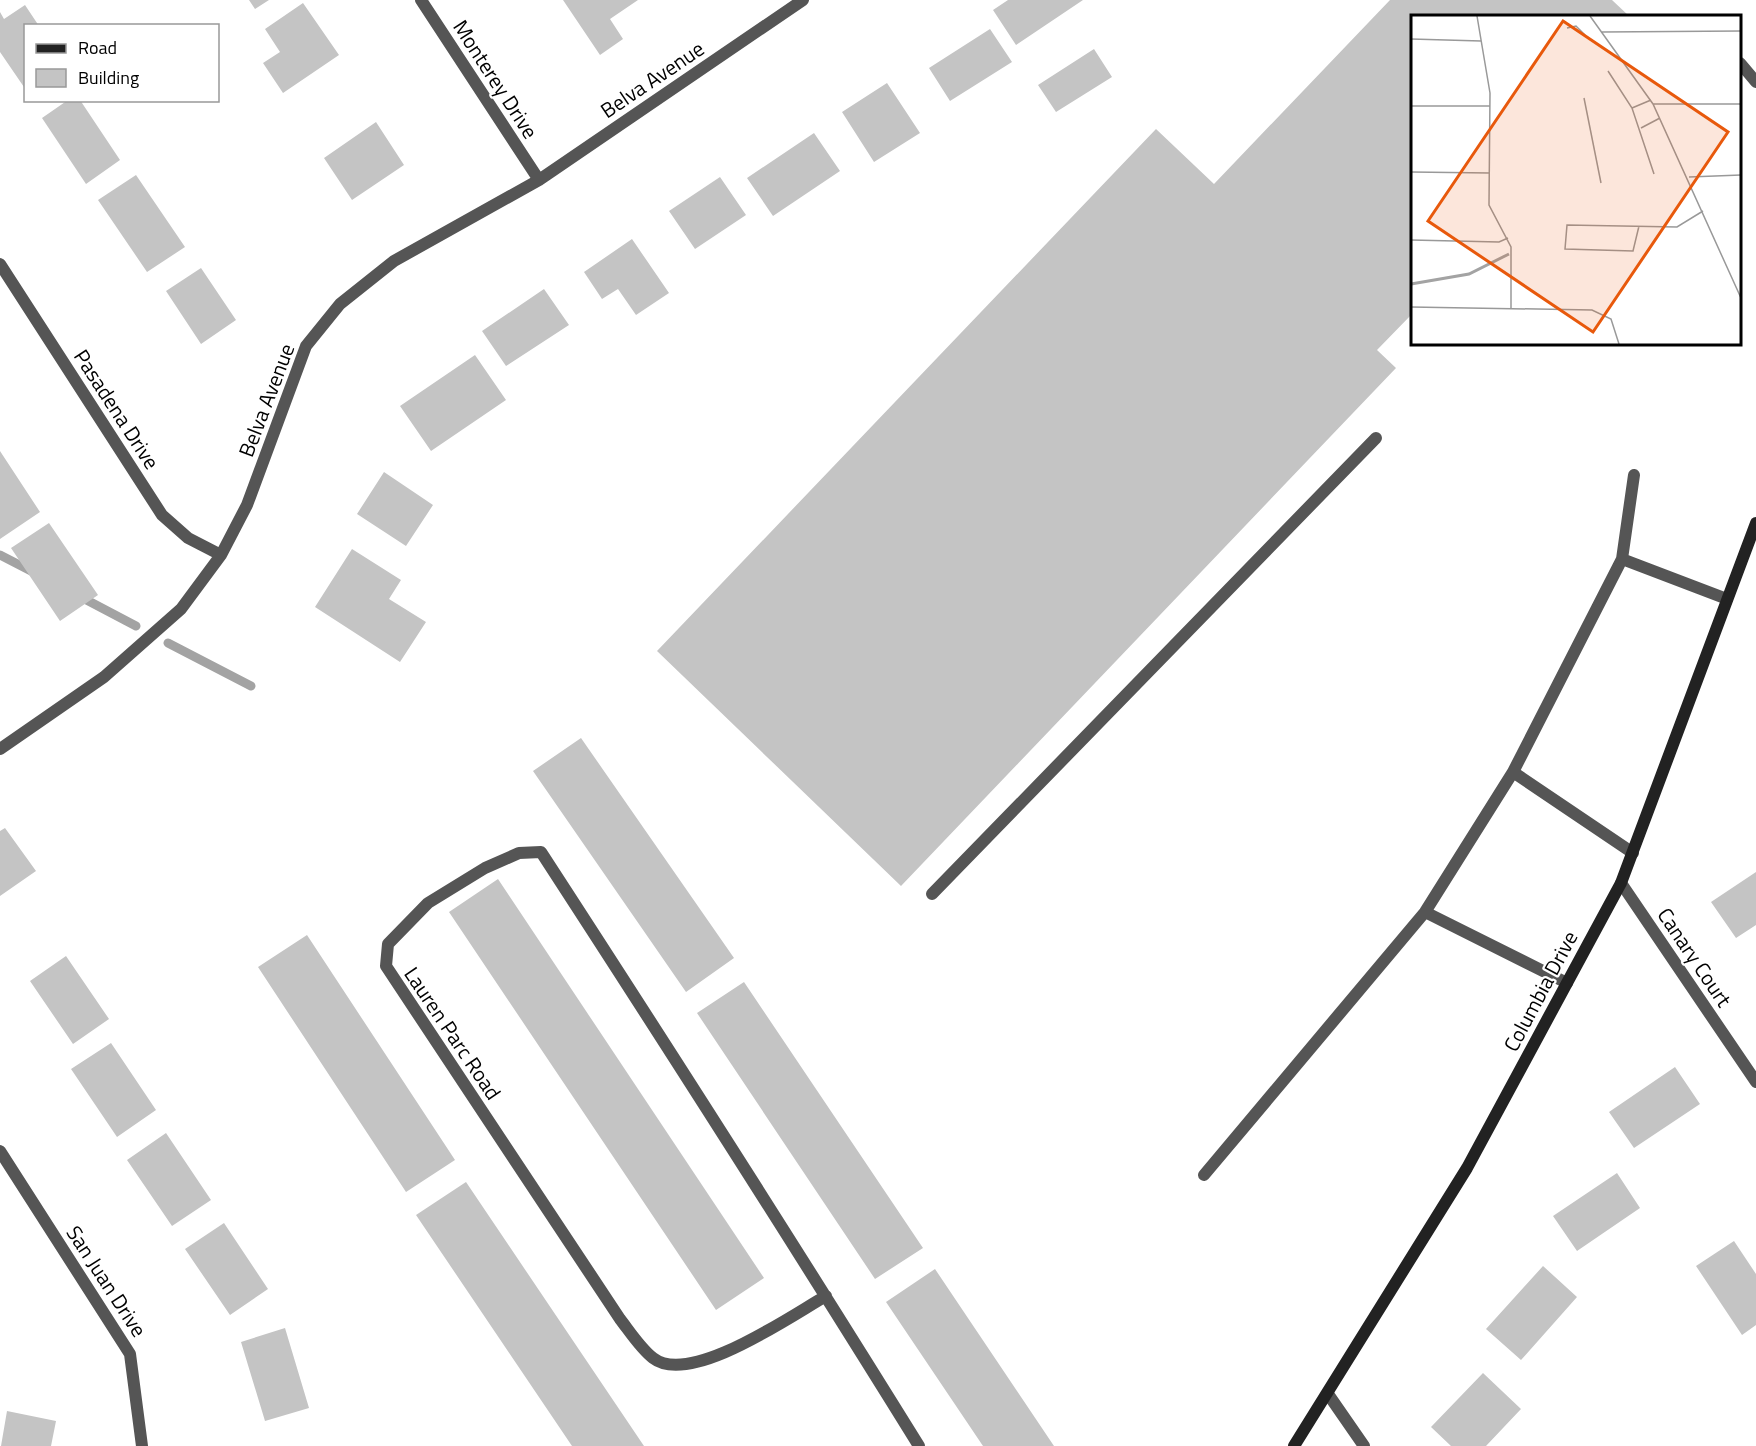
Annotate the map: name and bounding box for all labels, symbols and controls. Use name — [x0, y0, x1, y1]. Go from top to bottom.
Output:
street label: Monterey Drive — [446, 13, 546, 145]
inset map — [1411, 15, 1741, 345]
legend — [24, 24, 219, 102]
street label: Belva Avenue — [594, 32, 710, 126]
text: Road — [78, 34, 117, 61]
text: Building — [78, 64, 139, 91]
street label: Belva Avenue — [230, 339, 302, 461]
street label: Pasadena Drive — [66, 343, 168, 475]
street label: Canary Court — [1650, 901, 1740, 1014]
street label: Columbia Drive — [1495, 925, 1585, 1057]
street label: Lauren Parc Road — [397, 960, 509, 1106]
street label: San Juan Drive — [59, 1219, 155, 1343]

